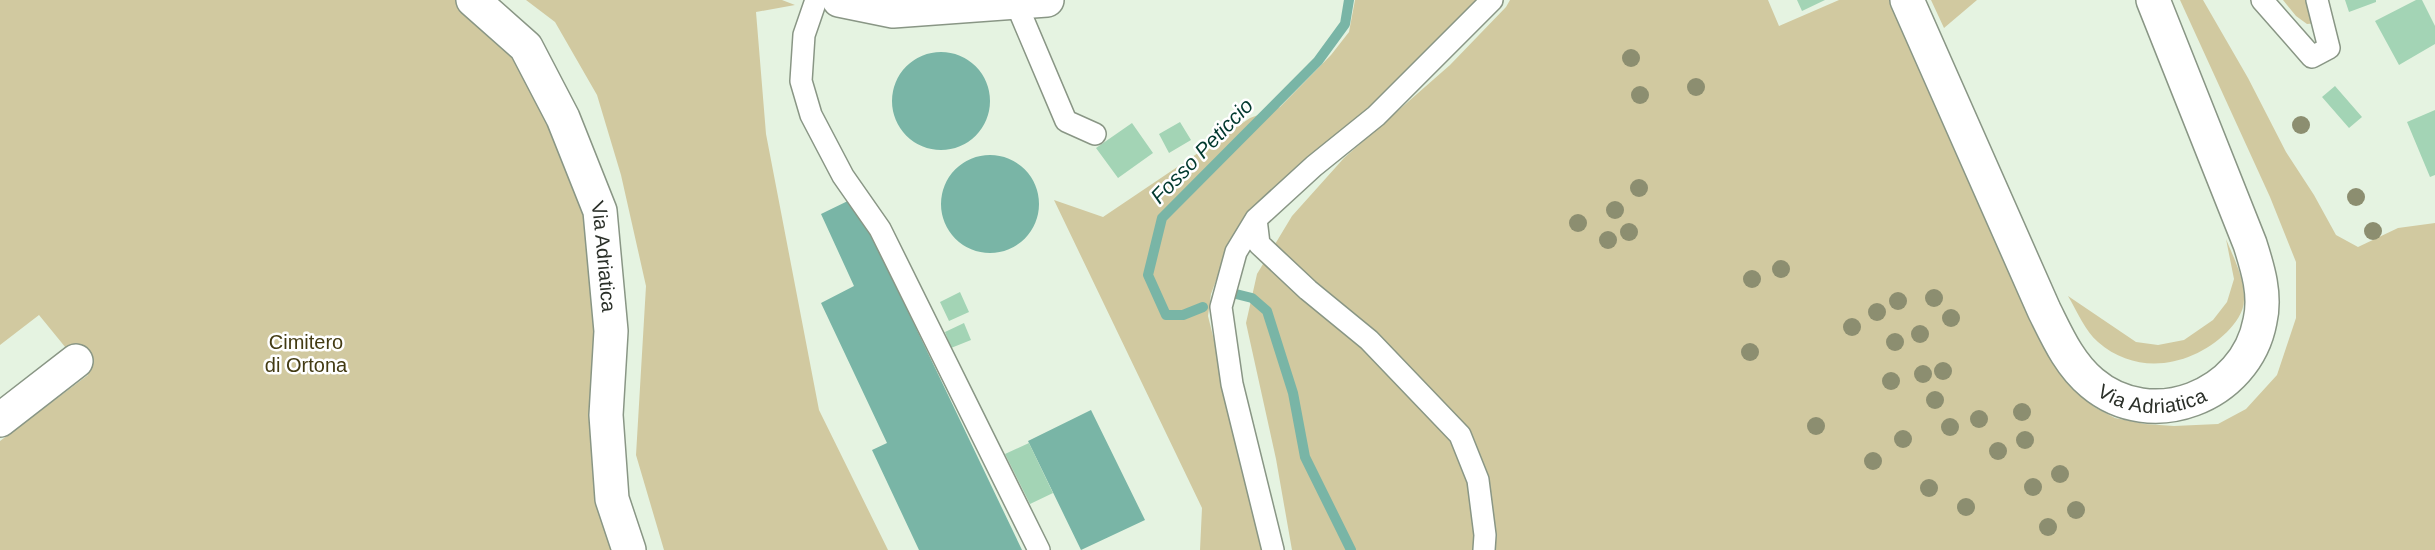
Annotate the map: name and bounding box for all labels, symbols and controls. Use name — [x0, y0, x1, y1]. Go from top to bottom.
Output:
water label: Fosso Peticcio — [1146, 93, 1258, 208]
street label: Via Adriatica — [586, 198, 620, 314]
park label: Cimitero di Ortona — [265, 331, 348, 376]
street label: Via Adriatica — [2094, 380, 2210, 417]

